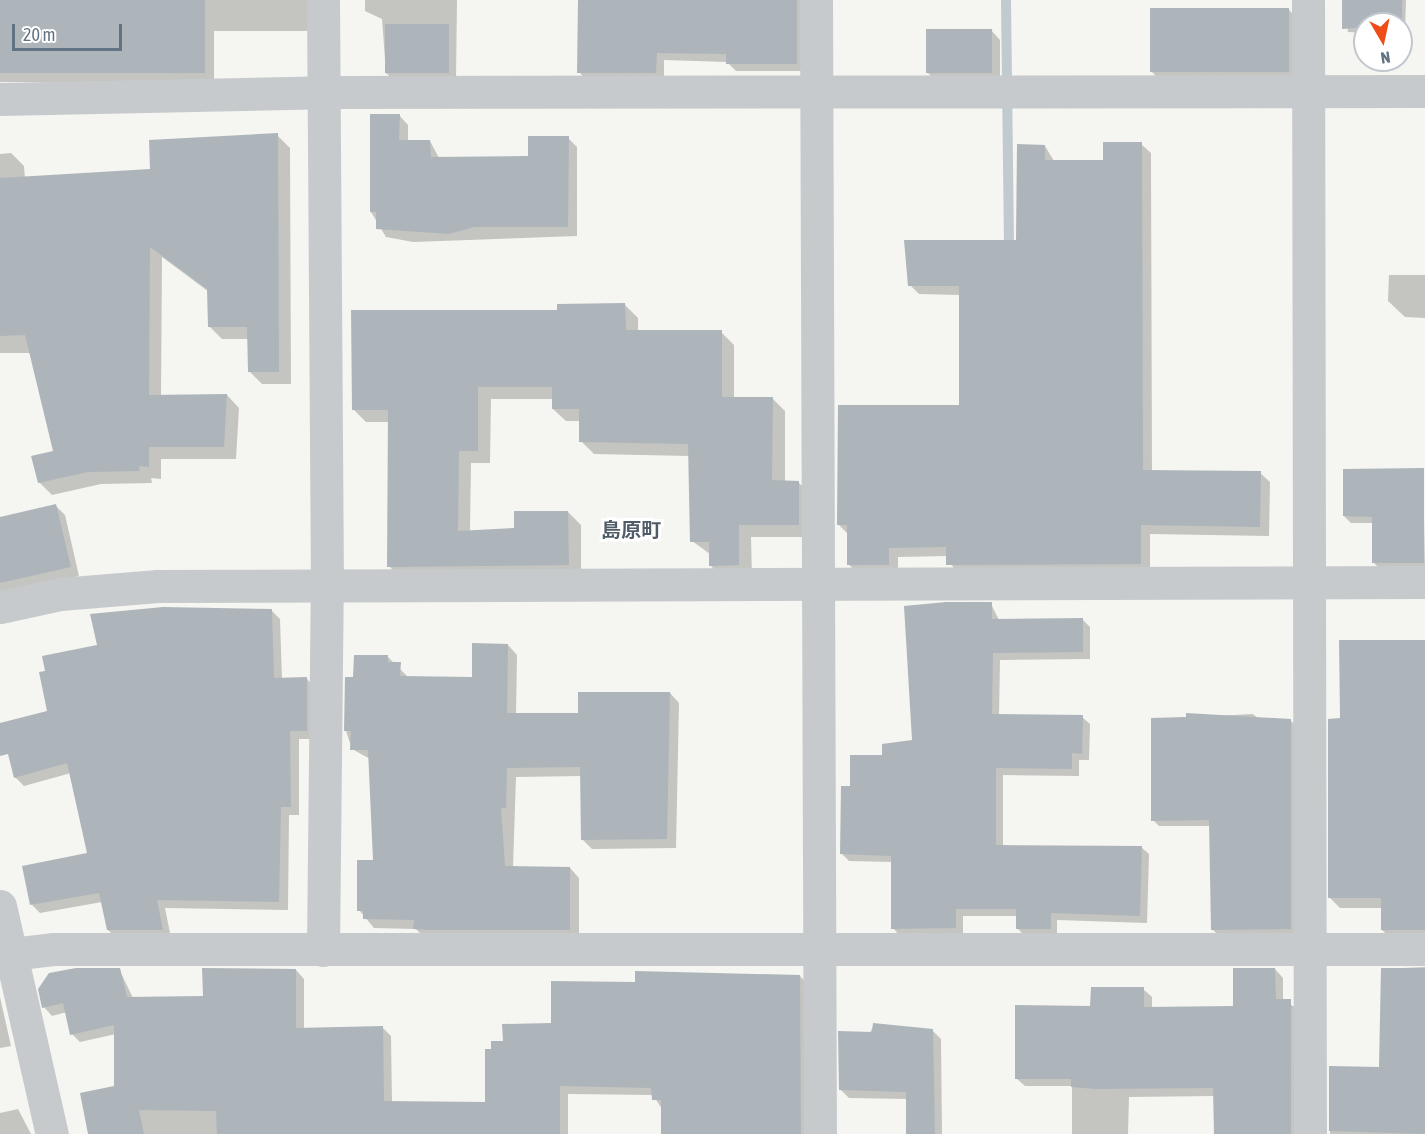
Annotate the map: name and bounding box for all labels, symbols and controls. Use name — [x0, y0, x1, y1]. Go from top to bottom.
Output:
scale bar — [15, 12, 124, 50]
north arrow — [1353, 12, 1413, 72]
text: 20 m — [23, 24, 55, 45]
text: N — [1379, 48, 1392, 67]
district label: 島原町 — [601, 517, 661, 541]

